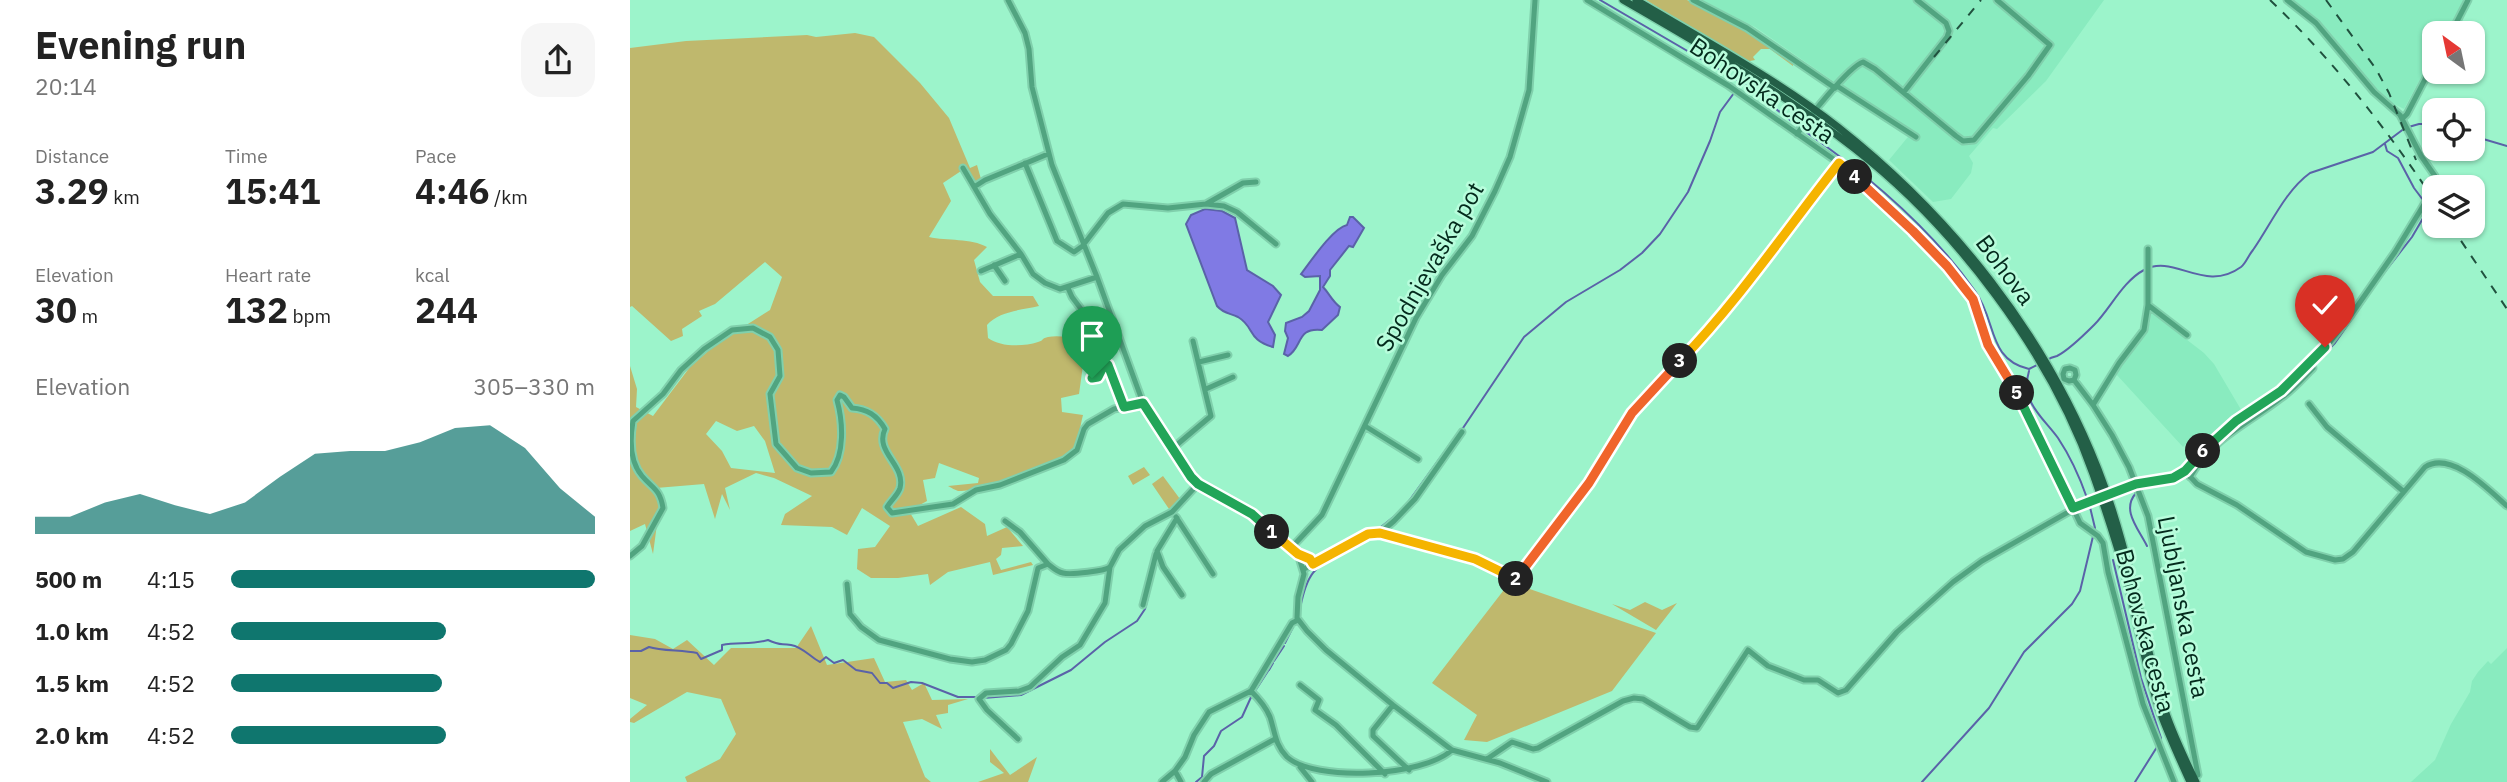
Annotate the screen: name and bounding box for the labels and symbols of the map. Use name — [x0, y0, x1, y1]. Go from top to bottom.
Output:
north arrow — [2422, 21, 2485, 84]
street label: Bohovska cesta — [1684, 30, 1841, 151]
pin: 4 — [1838, 160, 1872, 194]
street label: Spodnjevaška pot — [1368, 176, 1491, 357]
street label: Bohova — [1969, 228, 2043, 311]
pin — [2295, 275, 2355, 347]
pin — [1062, 306, 1122, 378]
pin: 3 — [1662, 344, 1698, 378]
pin: 5 — [2000, 376, 2034, 410]
pin: 6 — [2186, 434, 2220, 468]
street label: Ljubljanska cesta — [2151, 513, 2217, 701]
pin: 1 — [1254, 514, 1290, 550]
street label: Bohovska cesta — [2109, 545, 2183, 716]
pin: 2 — [1498, 562, 1533, 596]

